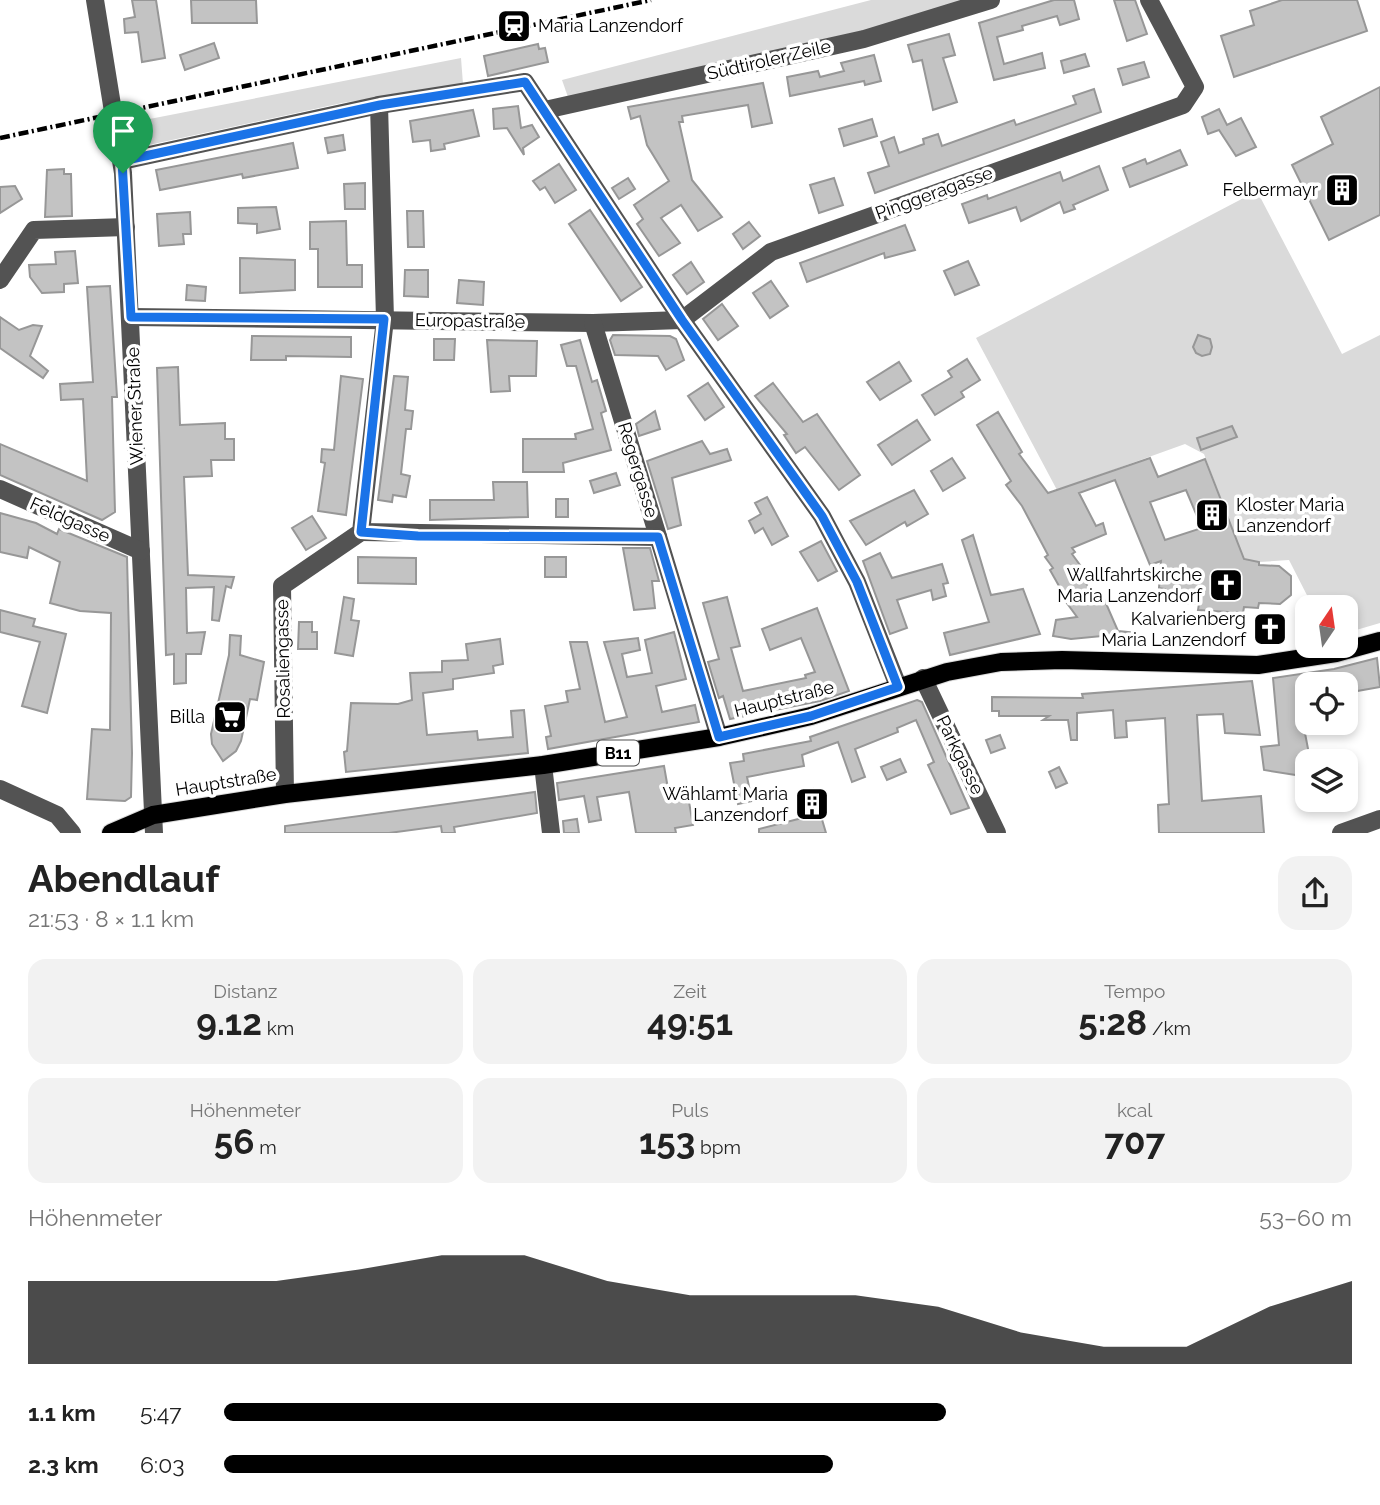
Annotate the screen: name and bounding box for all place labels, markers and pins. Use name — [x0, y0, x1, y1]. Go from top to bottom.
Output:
station icon: Maria Lanzendorf — [495, 7, 533, 45]
place label: Maria Lanzendorf — [538, 15, 684, 36]
pin — [93, 101, 153, 173]
building icon: Felbermayr — [1323, 171, 1361, 209]
place label: Felbermayr — [1222, 179, 1319, 200]
place label: Kloster Maria Lanzendorf — [1236, 494, 1344, 536]
building icon: Kloster Maria Lanzendorf — [1193, 496, 1231, 534]
place label: Wallfahrtskirche Maria Lanzendorf — [1057, 564, 1203, 606]
church icon: Wallfahrtskirche Maria Lanzendorf — [1207, 566, 1245, 604]
place label: Kalvarienberg Maria Lanzendorf — [1101, 608, 1247, 650]
church icon: Kalvarienberg Maria Lanzendorf — [1251, 610, 1289, 648]
supermarket icon: Billa — [211, 698, 249, 736]
place label: Billa — [169, 706, 205, 727]
place label: Wählamt Maria Lanzendorf — [662, 783, 789, 825]
building icon: Wählamt Maria Lanzendorf — [793, 785, 831, 823]

